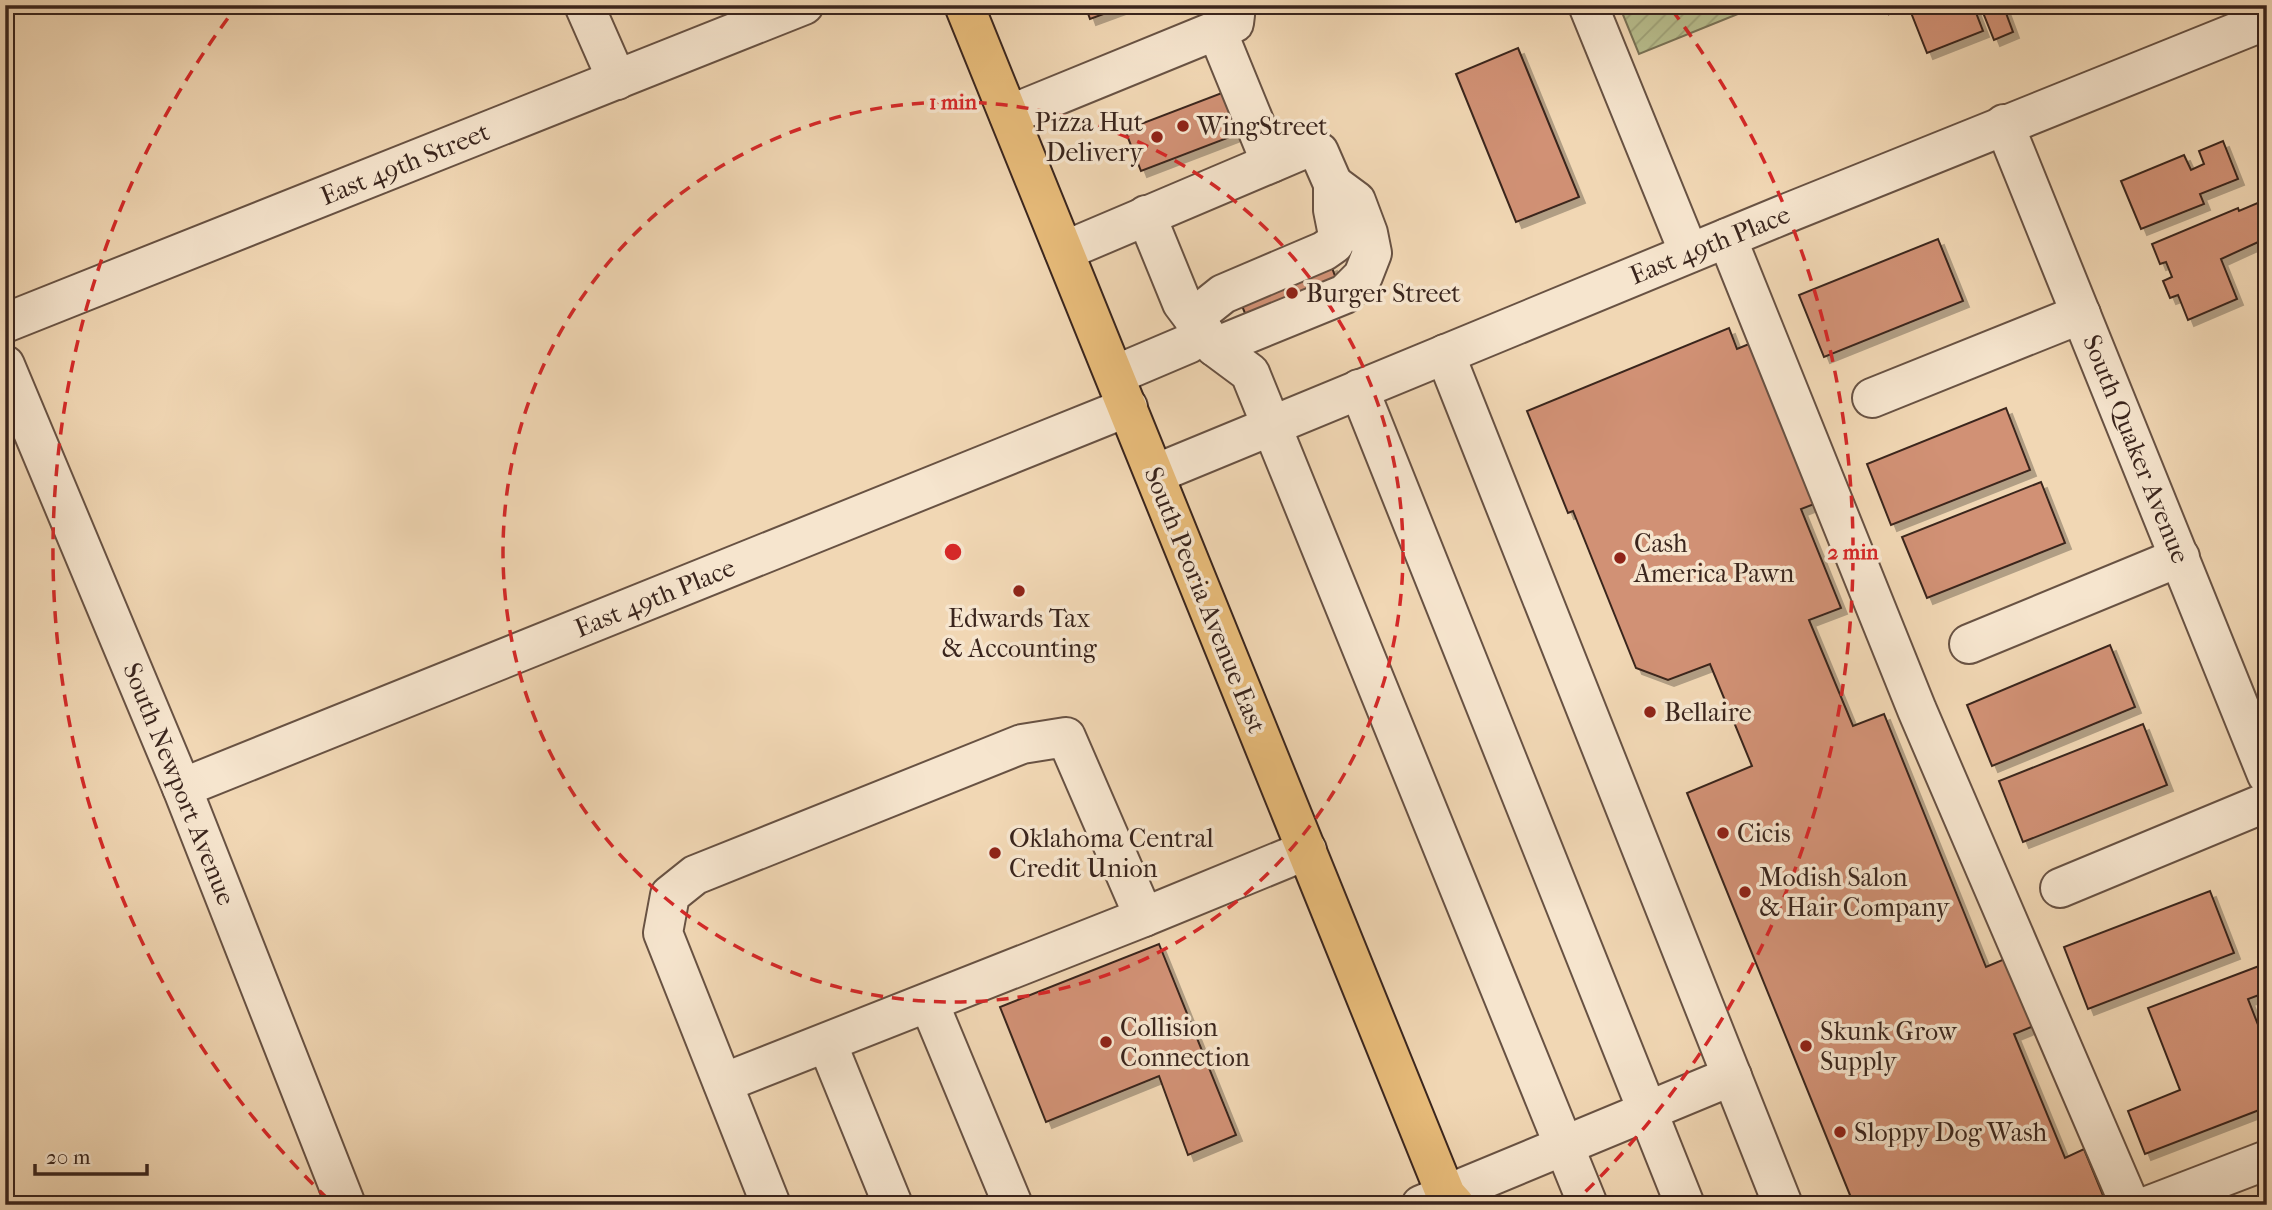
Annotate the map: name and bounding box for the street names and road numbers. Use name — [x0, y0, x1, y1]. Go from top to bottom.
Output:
street label: East 49th Street — [316, 116, 495, 212]
street label: East 49th Place — [1625, 199, 1795, 291]
street label: South Quaker Avenue — [2076, 330, 2196, 568]
street label: South Peoria Avenue East — [1137, 463, 1273, 738]
street label: East 49th Place — [570, 552, 740, 644]
street label: South Newport Avenue — [116, 658, 242, 910]

